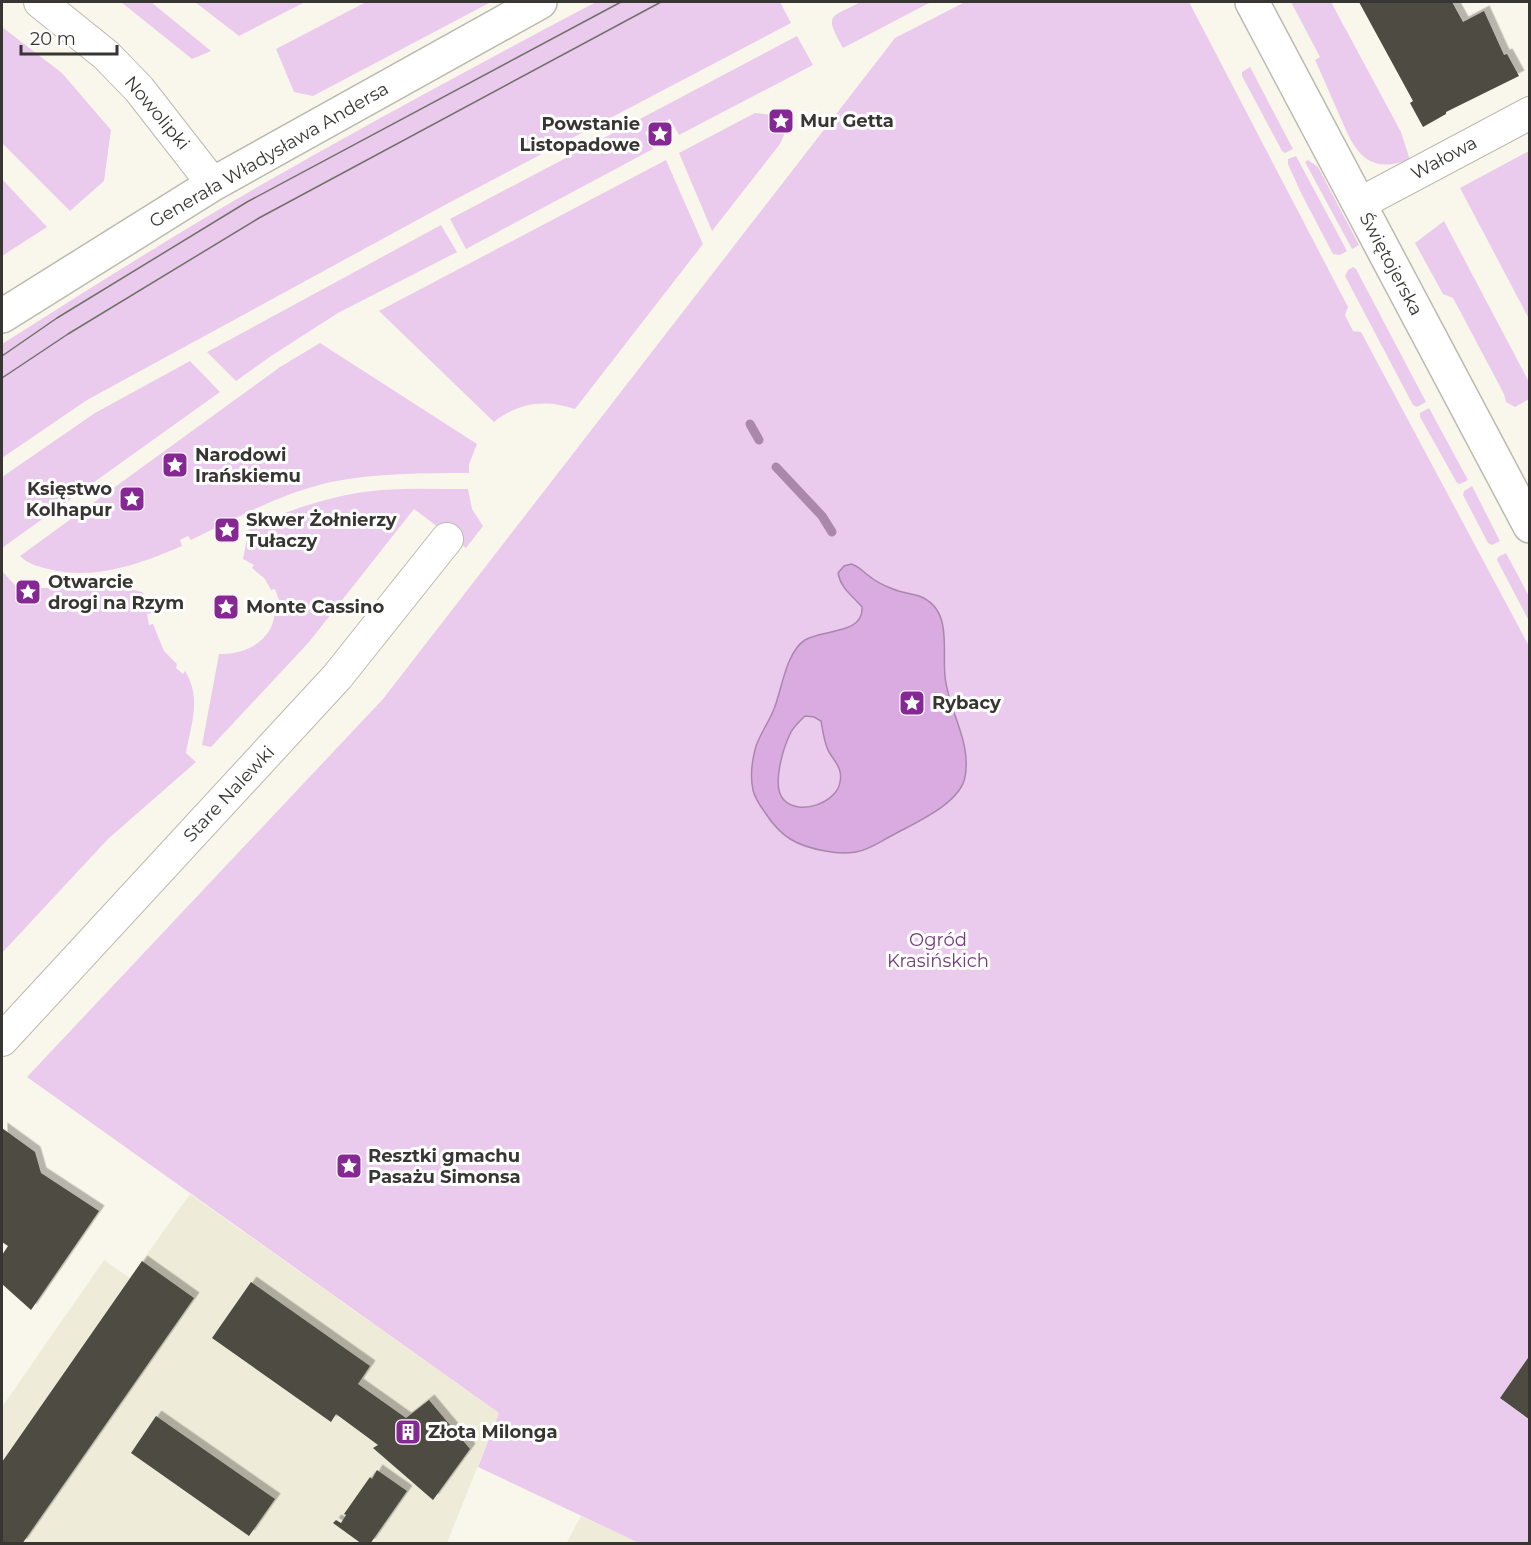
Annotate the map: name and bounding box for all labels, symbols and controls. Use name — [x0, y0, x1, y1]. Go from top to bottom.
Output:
scale bar — [21, 18, 117, 56]
text: 20 m — [30, 28, 76, 50]
street label: Nowolipki — [120, 71, 194, 155]
street label: Generała Władysława Andersa — [146, 77, 392, 233]
place icon: Mur Getta — [766, 106, 796, 136]
place label: Mur Getta — [800, 110, 894, 132]
place label: Powstanie Listopadowe — [519, 113, 640, 156]
place icon: Powstanie Listopadowe — [645, 119, 675, 149]
street label: Wałowa — [1407, 131, 1481, 185]
street label: Świętojerska — [1355, 209, 1427, 319]
place label: Narodowi Irańskiemu — [195, 444, 301, 487]
place icon: Narodowi Irańskiemu — [160, 450, 190, 480]
place label: Księstwo Kolhapur — [26, 478, 112, 521]
place icon: Księstwo Kolhapur — [117, 484, 147, 514]
place label: Skwer Żołnierzy Tułaczy — [246, 509, 397, 552]
place icon: Skwer Żołnierzy Tułaczy — [212, 515, 242, 545]
place label: Otwarcie drogi na Rzym — [48, 571, 184, 614]
place icon: Otwarcie drogi na Rzym — [13, 577, 43, 607]
place icon: Monte Cassino — [211, 592, 241, 622]
place label: Monte Cassino — [246, 596, 385, 618]
place icon: Rybacy — [897, 688, 927, 718]
place label: Rybacy — [932, 692, 1001, 714]
street label: Stare Nalewki — [179, 741, 279, 847]
park label: Ogród Krasińskich — [887, 929, 989, 972]
place label: Resztki gmachu Pasażu Simonsa — [368, 1145, 521, 1188]
place icon: Resztki gmachu Pasażu Simonsa — [334, 1151, 364, 1181]
building icon: Złota Milonga — [393, 1417, 423, 1447]
place label: Złota Milonga — [428, 1421, 558, 1443]

